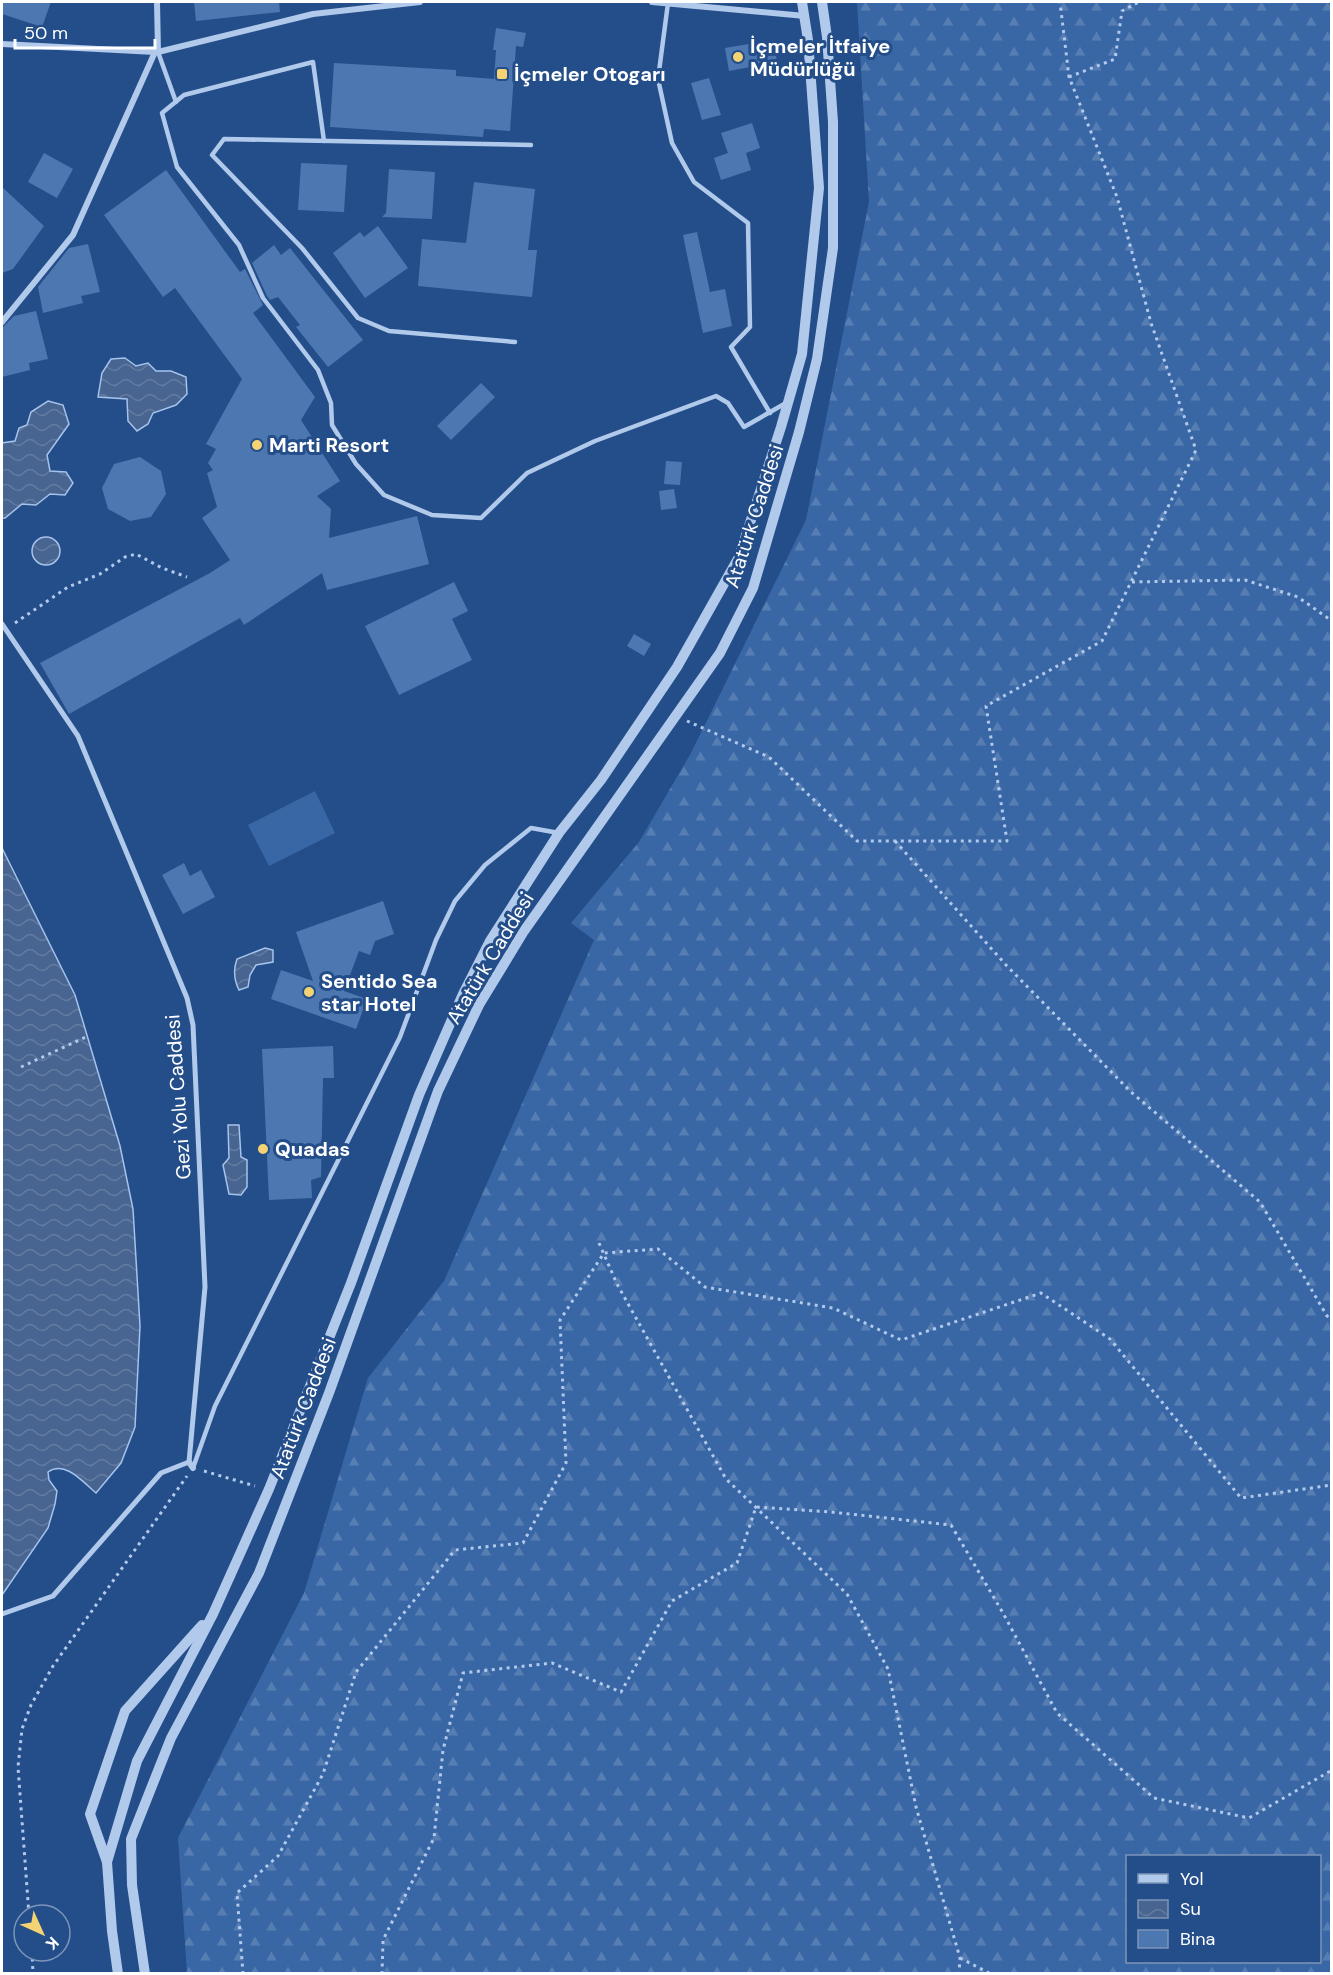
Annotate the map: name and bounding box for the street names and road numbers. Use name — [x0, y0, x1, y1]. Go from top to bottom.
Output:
street label: Atatürk Caddesi — [719, 441, 789, 591]
street label: Atatürk Caddesi — [440, 887, 540, 1029]
street label: Gezi Yolu Caddesi — [159, 1014, 197, 1180]
street label: Atatürk Caddesi — [264, 1334, 342, 1482]

